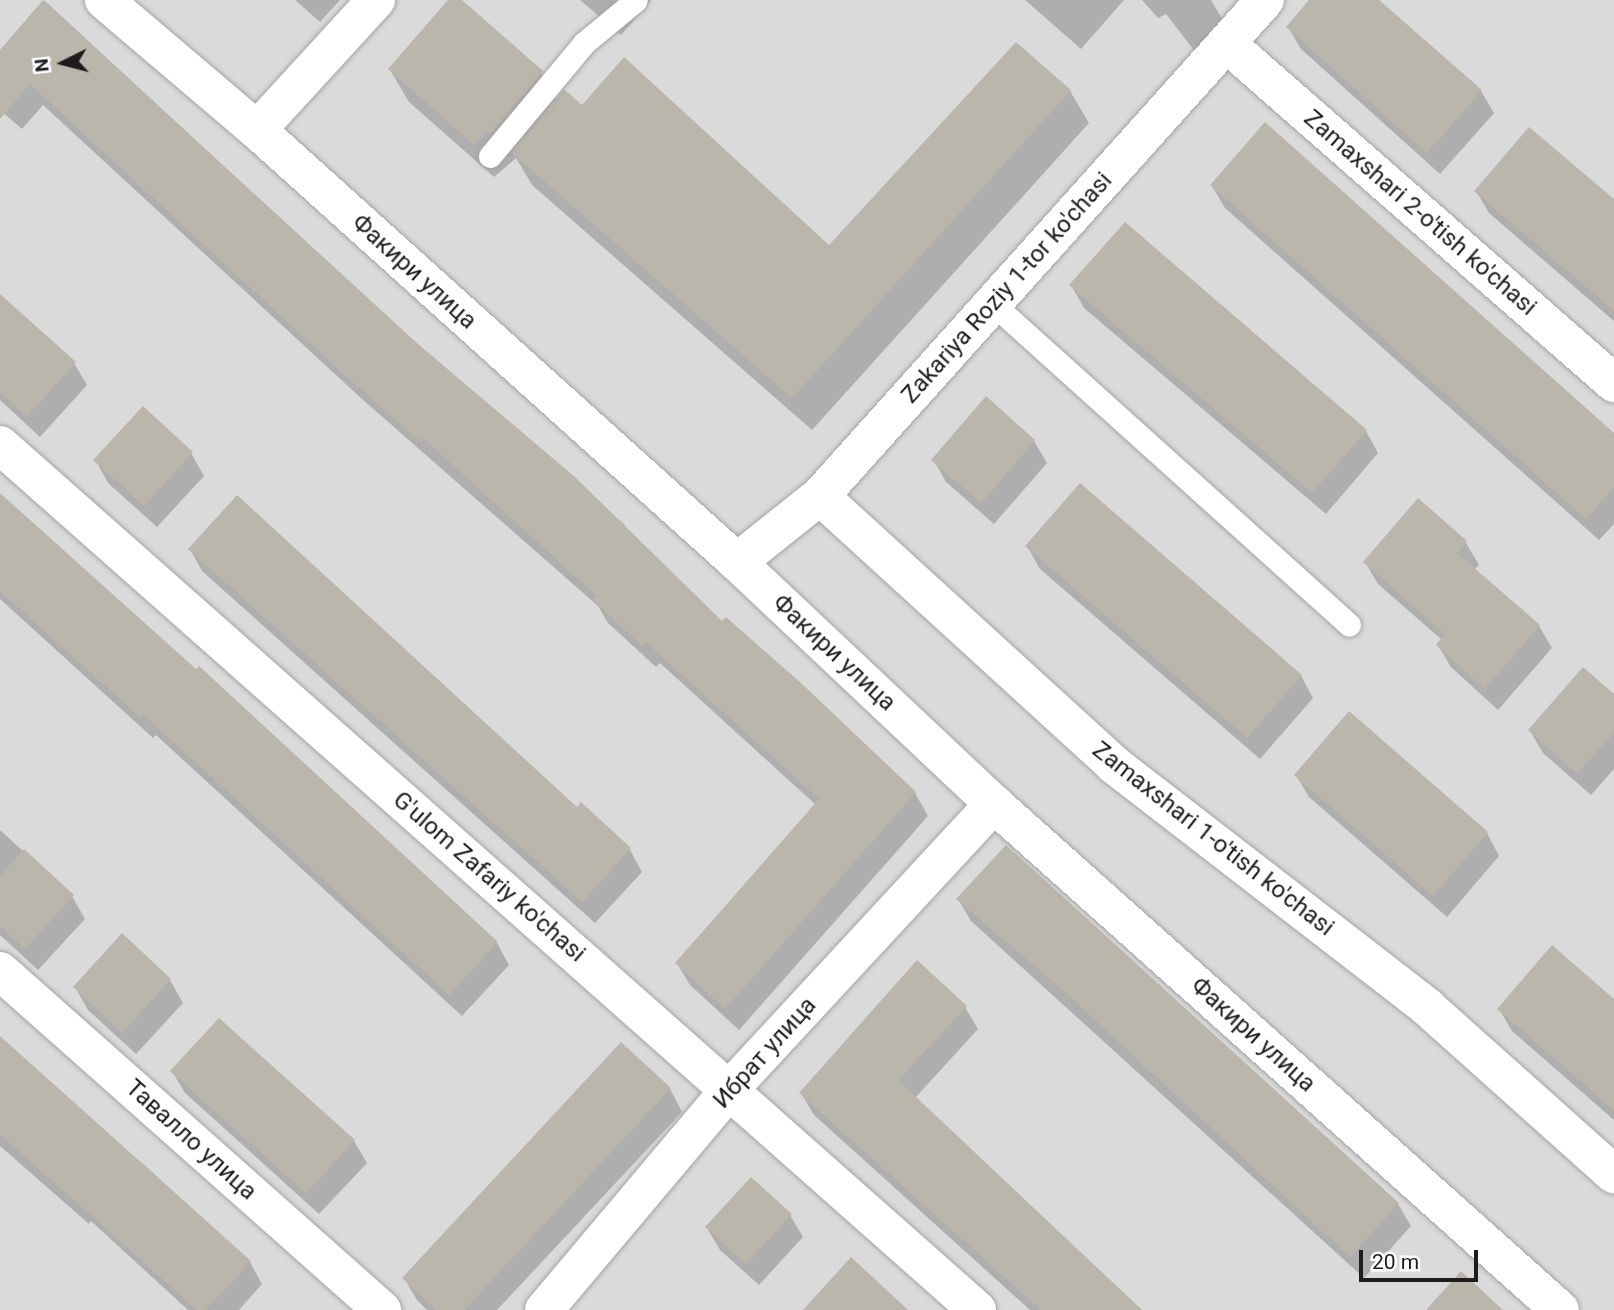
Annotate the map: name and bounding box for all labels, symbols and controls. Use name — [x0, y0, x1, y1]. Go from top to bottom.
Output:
north arrow — [28, 28, 98, 98]
text: N — [29, 57, 54, 73]
street label: Zamaxshari 2-o'tish ko'chasi — [1298, 104, 1542, 322]
street label: Zakariya Roziy 1-tor ko'chasi — [896, 167, 1118, 409]
street label: Факири улица — [346, 209, 482, 335]
street label: Факири улица — [767, 589, 901, 717]
street label: Zamaxshari 1-o'tish ko'chasi — [1087, 736, 1339, 942]
street label: G'ulom Zafariy ko'chasi — [387, 786, 591, 968]
street label: Факири улица — [1185, 972, 1321, 1098]
street label: Ибрат улица — [707, 991, 823, 1115]
street label: Тавалло улица — [120, 1074, 262, 1206]
scale bar — [1362, 1236, 1481, 1280]
text: 20 m — [1372, 1250, 1419, 1274]

